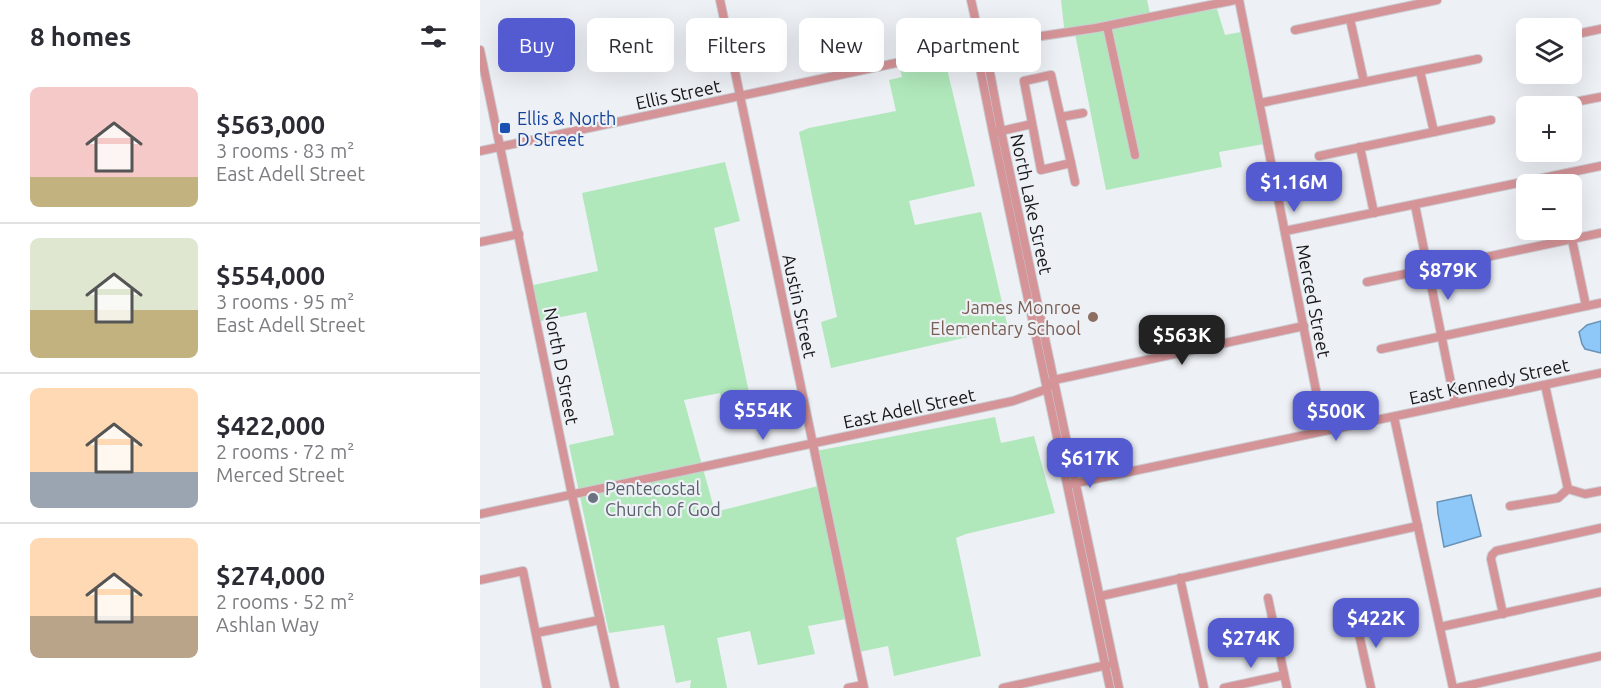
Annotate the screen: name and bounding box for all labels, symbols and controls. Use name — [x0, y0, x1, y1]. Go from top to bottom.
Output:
chip: Buy — [498, 18, 575, 72]
chip: Rent — [587, 18, 674, 72]
chip: Filters — [686, 18, 787, 72]
chip: New — [799, 18, 884, 72]
chip: Apartment — [896, 18, 1041, 72]
map controls — [1516, 18, 1582, 240]
button: layers — [1516, 18, 1582, 84]
icon: filters — [417, 20, 450, 53]
text: 8 homes — [30, 22, 131, 51]
street label: Ellis Street — [634, 75, 722, 113]
button: + — [1516, 96, 1582, 162]
place label: Ellis & North D Street — [517, 108, 616, 149]
text: $563,000 — [216, 110, 325, 139]
icon: home — [78, 111, 150, 183]
marker: Ellis & North D Street — [498, 121, 512, 135]
street label: North Lake Street — [1007, 132, 1057, 276]
text: 3 rooms · 83 m² — [216, 139, 354, 162]
text: East Adell Street — [216, 162, 365, 185]
pin: $1.16M — [1245, 162, 1343, 213]
text: $1.16M — [1260, 170, 1328, 193]
button: − — [1516, 174, 1582, 240]
street label: Merced Street — [1293, 242, 1335, 360]
pin: $879K — [1406, 250, 1490, 301]
street label: Austin Street — [779, 252, 821, 360]
text: $879K — [1419, 258, 1477, 281]
text: $554,000 — [216, 261, 325, 290]
icon: home — [78, 262, 150, 334]
text: 3 rooms · 95 m² — [216, 290, 354, 313]
place label: James Monroe Elementary School — [930, 297, 1081, 338]
street label: North D Street — [541, 306, 583, 426]
marker: James Monroe Elementary School — [1086, 310, 1100, 324]
text: East Adell Street — [216, 313, 365, 336]
pin: $563K — [1140, 315, 1224, 366]
text: $563K — [1153, 323, 1211, 346]
street label: East Kennedy Street — [1407, 354, 1571, 408]
street label: East Adell Street — [841, 384, 977, 432]
pin: $554K — [721, 390, 805, 441]
pin: $500K — [1294, 391, 1378, 442]
text: $554K — [734, 398, 792, 421]
text: $500K — [1307, 399, 1365, 422]
text: $422,000 — [216, 411, 325, 440]
icon: home — [78, 412, 150, 484]
pin: $617K — [1048, 438, 1132, 489]
text: 2 rooms · 72 m² — [216, 440, 354, 463]
text: $617K — [1061, 446, 1119, 469]
text: Merced Street — [216, 463, 344, 486]
place label: Pentecostal Church of God — [605, 478, 721, 519]
marker: Pentecostal Church of God — [586, 491, 600, 505]
text: $274,000 — [216, 561, 325, 590]
icon: home — [78, 562, 150, 634]
text: 2 rooms · 52 m² — [216, 590, 354, 613]
pin: $422K — [1334, 598, 1418, 649]
text: $422K — [1347, 606, 1405, 629]
text: Ashlan Way — [216, 613, 319, 636]
pin: $274K — [1209, 618, 1293, 669]
text: $274K — [1222, 626, 1280, 649]

